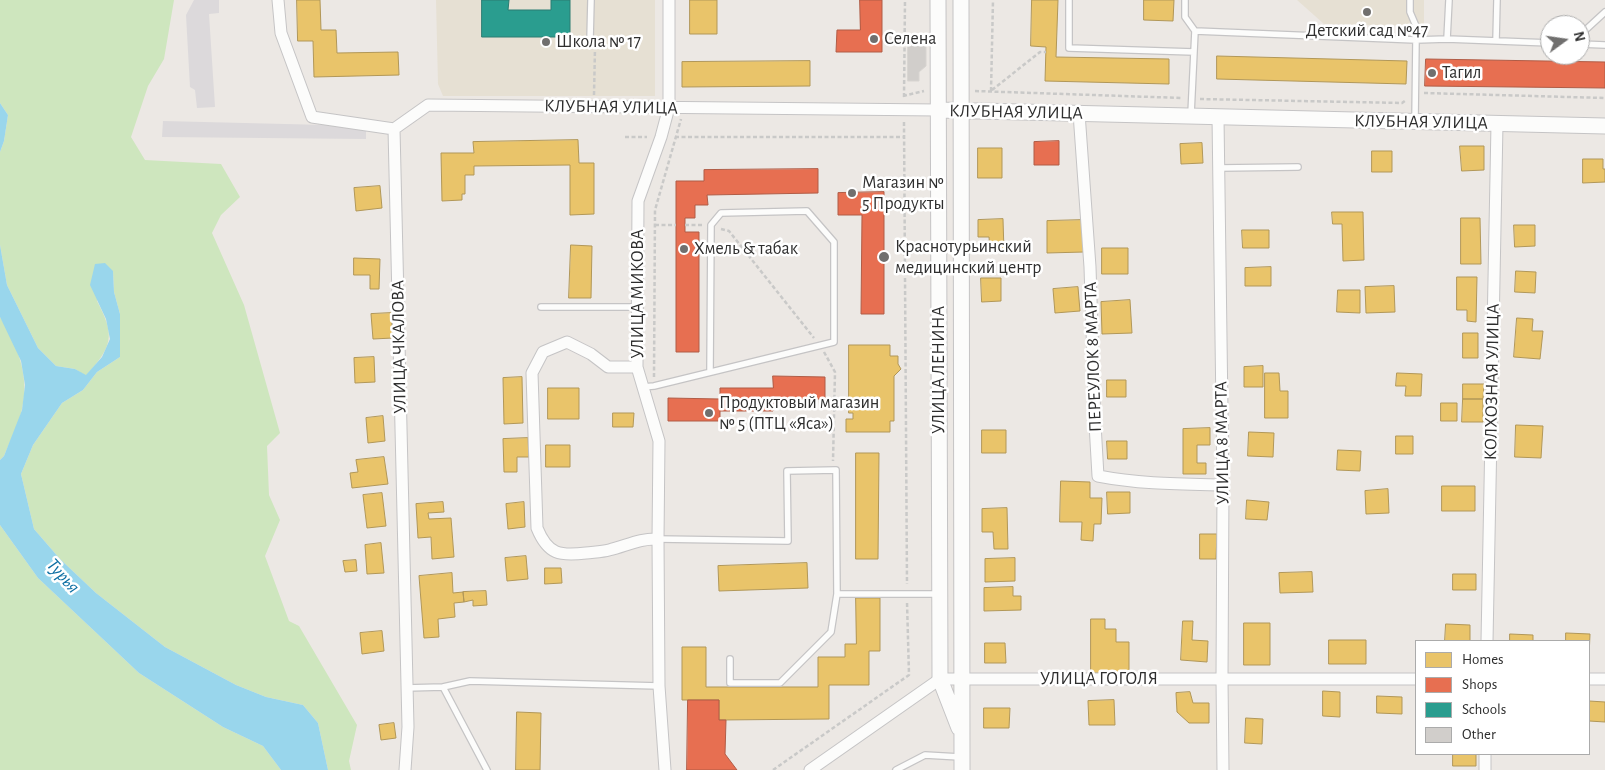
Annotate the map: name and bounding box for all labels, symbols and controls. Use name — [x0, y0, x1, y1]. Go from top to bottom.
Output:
marker: Детский сад №47 — [1361, 6, 1373, 18]
north arrow — [1540, 15, 1590, 65]
place label: Детский сад №47 — [1306, 20, 1428, 42]
place label: Селена — [884, 28, 937, 50]
text: N — [1571, 30, 1587, 43]
place label: Школа № 17 — [556, 31, 641, 53]
marker: Селена — [868, 33, 880, 45]
marker: Школа № 17 — [540, 36, 552, 48]
place label: Тагил — [1442, 62, 1481, 84]
marker: Тагил — [1426, 67, 1438, 79]
street label: КЛУБНАЯ УЛИЦА — [544, 95, 678, 119]
street label: КЛУБНАЯ УЛИЦА — [949, 100, 1083, 124]
street label: КЛУБНАЯ УЛИЦА — [1354, 110, 1488, 134]
place label: Магазин № 5 Продукты — [862, 172, 944, 214]
marker: Магазин № 5 Продукты — [846, 187, 858, 199]
street label: УЛИЦА МИКОВА — [627, 229, 649, 359]
place label: Краснотурьинский медицинский центр — [895, 236, 1041, 278]
place label: Хмель & табак — [694, 238, 798, 260]
marker: Хмель & табак — [678, 243, 690, 255]
marker: Краснотурьинский медицинский центр — [877, 250, 891, 264]
street label: УЛИЦА ЧКАЛОВА — [387, 280, 411, 414]
street label: ПЕРЕУЛОК 8 МАРТА — [1080, 281, 1106, 433]
street label: КОЛХОЗНАЯ УЛИЦА — [1480, 304, 1504, 460]
street label: УЛИЦА ЛЕНИНА — [928, 306, 950, 434]
street label: УЛИЦА 8 МАРТА — [1210, 381, 1234, 505]
place label: Продуктовый магазин № 5 (ПТЦ «Яса») — [719, 392, 879, 434]
marker: Продуктовый магазин № 5 (ПТЦ «Яса») — [703, 407, 715, 419]
water label: Турья — [41, 554, 85, 598]
legend — [1415, 640, 1590, 755]
text: Homes — [1462, 652, 1504, 667]
street label: УЛИЦА ГОГОЛЯ — [1040, 668, 1158, 690]
text: Shops — [1462, 677, 1497, 692]
text: Schools — [1462, 702, 1506, 717]
text: Other — [1462, 727, 1496, 742]

